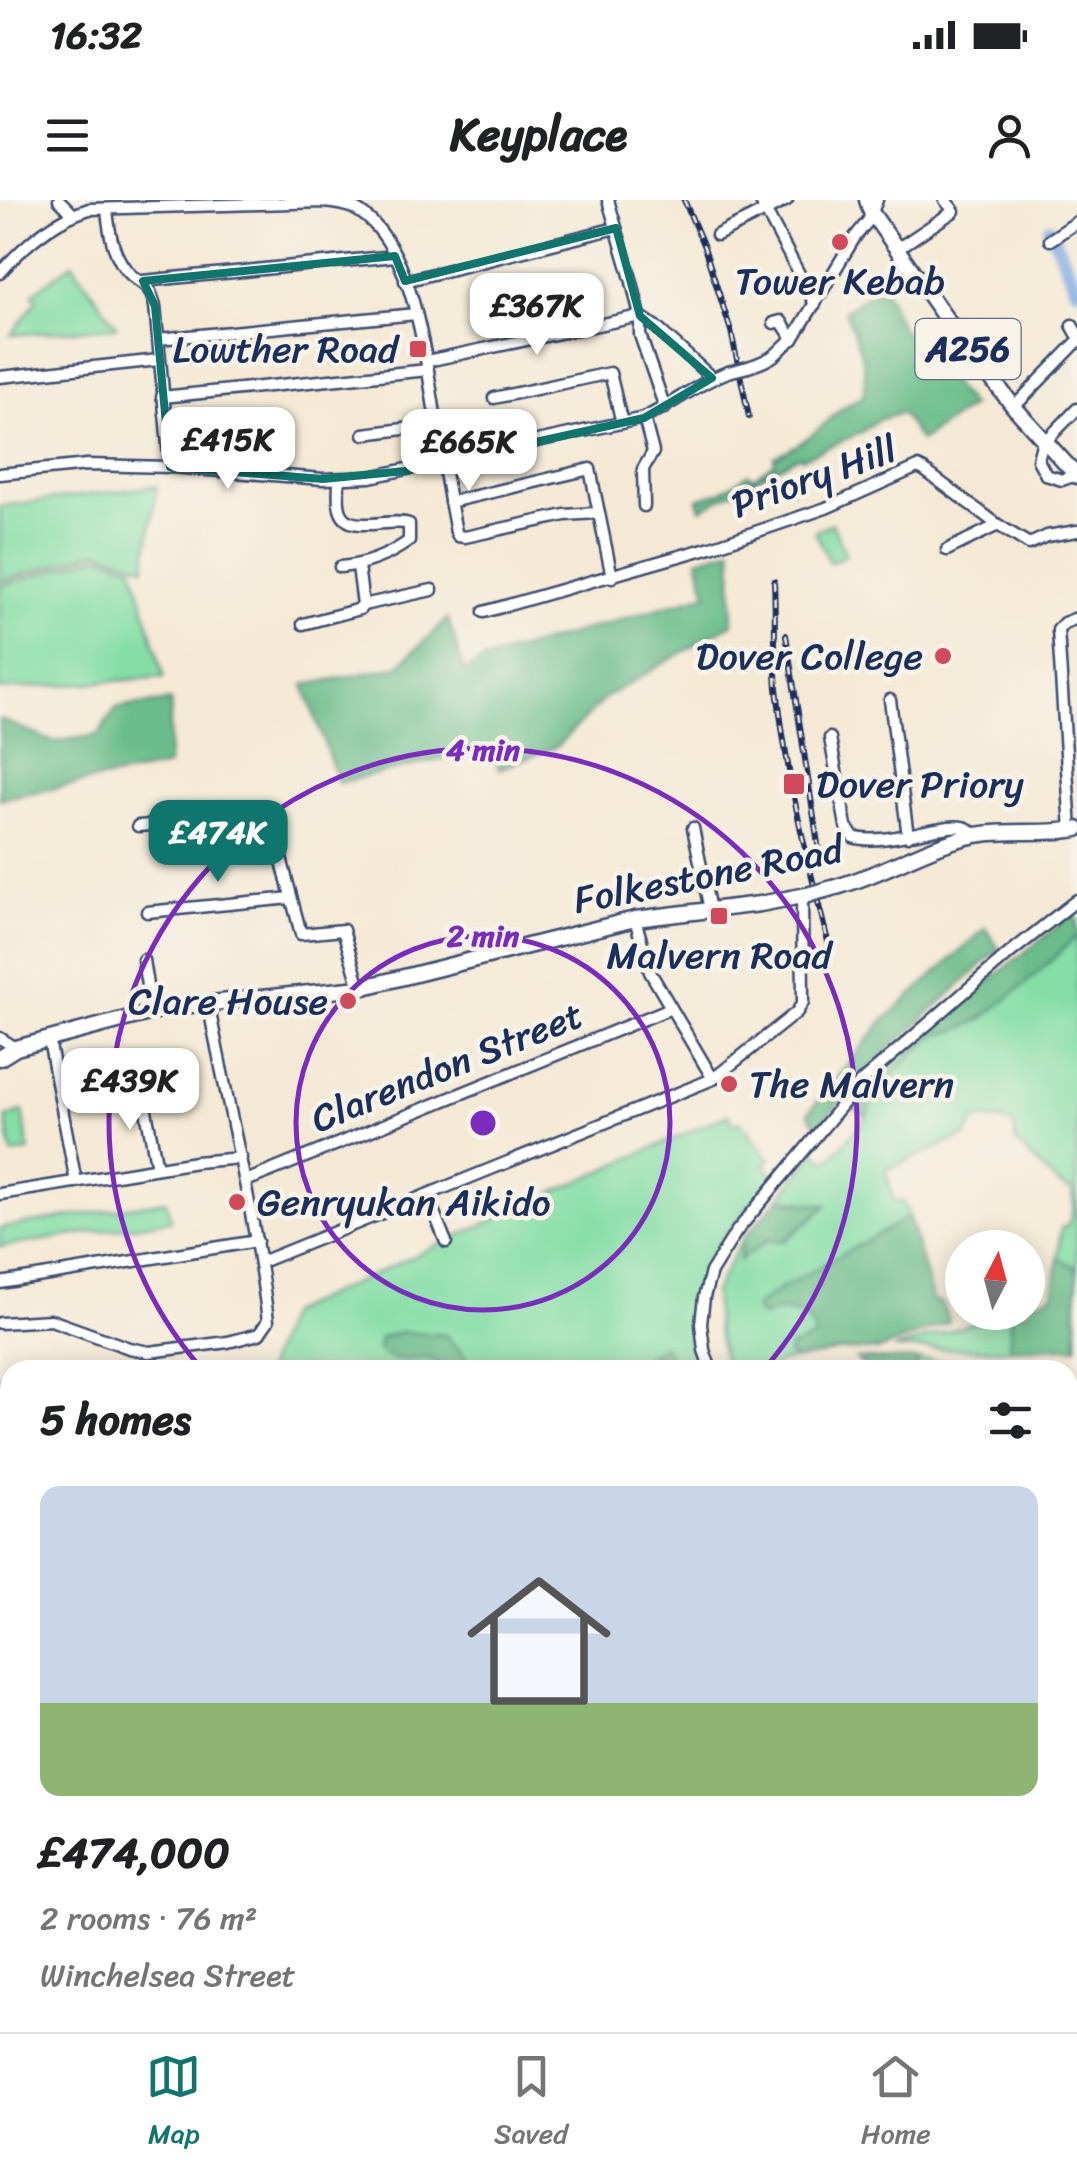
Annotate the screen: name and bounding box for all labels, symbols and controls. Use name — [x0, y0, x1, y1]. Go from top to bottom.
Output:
text: 16:32 — [50, 2, 142, 69]
text: Keyplace — [450, 95, 627, 175]
icon: menu — [40, 108, 95, 163]
icon: person — [982, 108, 1037, 163]
marker: Tower Kebab — [829, 231, 851, 253]
place label: Tower Kebab — [735, 248, 945, 315]
pin: £367K — [467, 273, 607, 358]
text: £367K — [492, 277, 582, 334]
place label: Lowther Road — [172, 316, 400, 383]
road number: A256 — [916, 319, 1020, 379]
marker: Lowther Road — [407, 338, 429, 360]
pin: £415K — [158, 407, 298, 492]
pin: £665K — [399, 409, 539, 494]
text: £415K — [183, 411, 273, 468]
text: £665K — [423, 413, 515, 470]
street label: Priory Hill — [722, 416, 908, 538]
place label: Dover College — [696, 623, 923, 690]
marker: Dover College — [932, 645, 954, 667]
text: 4 min — [446, 723, 521, 777]
place label: Dover Priory — [816, 751, 1024, 818]
marker: Dover Priory — [781, 771, 807, 797]
pin: £474K — [148, 800, 288, 885]
text: £474K — [171, 804, 265, 861]
street label: Folkestone Road — [568, 816, 851, 934]
marker: Malvern Road — [708, 905, 730, 927]
text: 2 min — [447, 909, 520, 963]
place label: Malvern Road — [606, 922, 833, 989]
place label: Clare House — [128, 968, 328, 1035]
street label: Clarendon Street — [300, 982, 594, 1152]
marker: Clare House — [337, 990, 359, 1012]
pin: £439K — [60, 1048, 200, 1133]
place label: The Malvern — [749, 1051, 954, 1118]
text: £439K — [83, 1052, 177, 1109]
marker: The Malvern — [718, 1073, 740, 1095]
centre of rings — [465, 1105, 501, 1141]
place label: Genryukan Aikido — [257, 1169, 551, 1236]
marker: Genryukan Aikido — [226, 1191, 248, 1213]
north arrow — [945, 1230, 1045, 1330]
map controls — [945, 1230, 1045, 1330]
text: 5 homes — [40, 1383, 191, 1457]
icon: filters — [983, 1393, 1038, 1448]
icon: home — [449, 1551, 629, 1731]
text: £474,000 — [40, 1816, 230, 1890]
text: 2 rooms · 76 m² — [40, 1890, 257, 1947]
text: Winchelsea Street — [40, 1947, 296, 2004]
tab: Map — [146, 2049, 201, 2158]
tab: Saved — [494, 2049, 568, 2158]
tab: Home — [861, 2049, 931, 2158]

